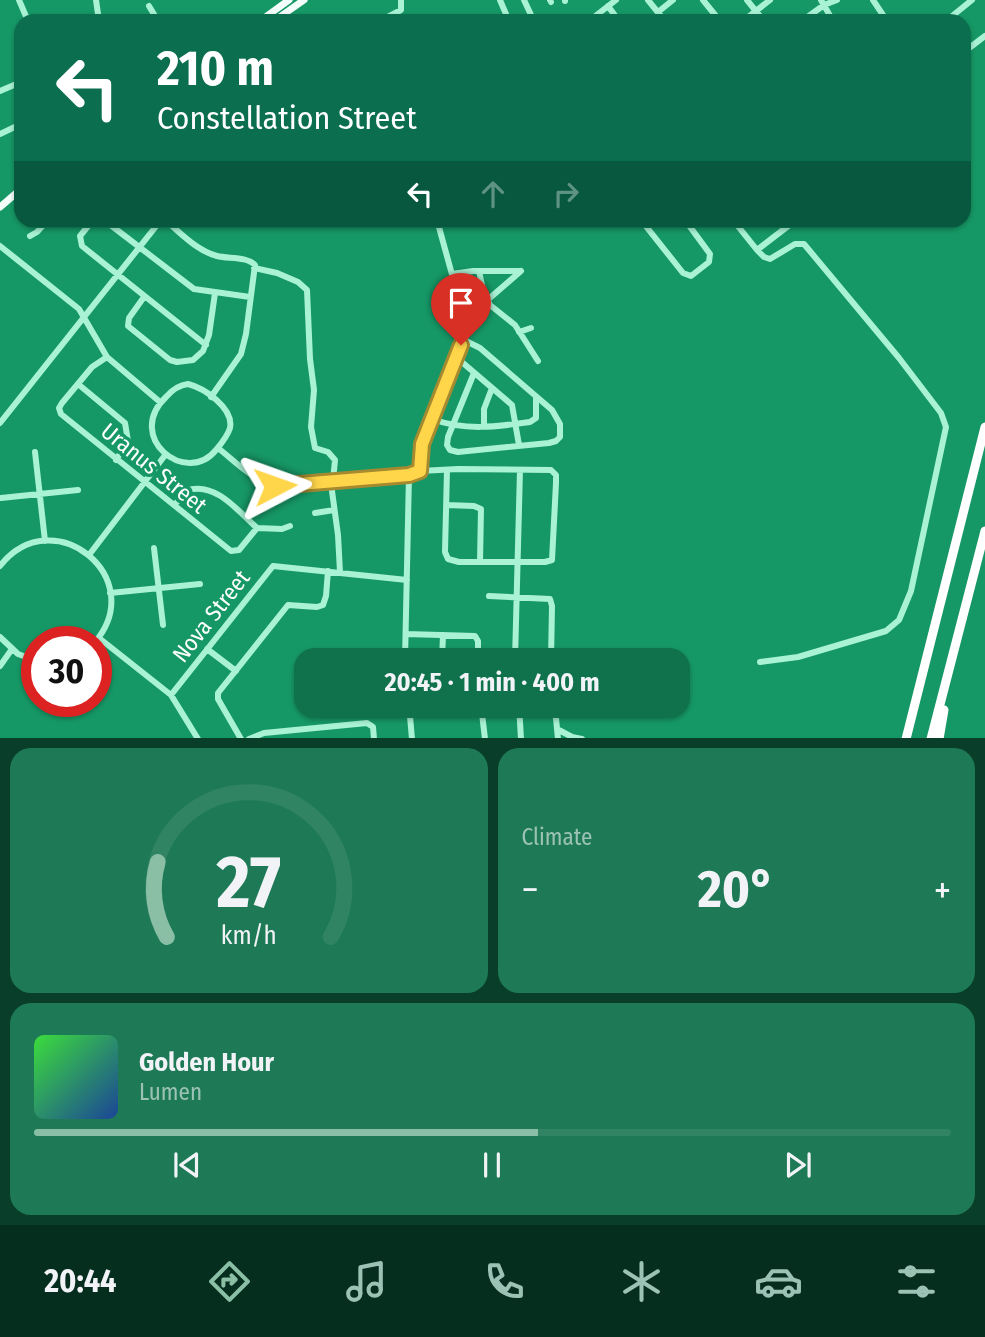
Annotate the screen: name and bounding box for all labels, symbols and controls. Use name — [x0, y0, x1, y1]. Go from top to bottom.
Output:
text: 210 m — [157, 39, 274, 98]
icon: left — [42, 42, 133, 133]
text: Constellation Street — [157, 99, 417, 137]
icon: left — [401, 175, 439, 213]
icon: ahead — [474, 175, 512, 213]
icon: right — [547, 175, 585, 213]
pin — [431, 273, 491, 345]
icon: arrive — [442, 284, 480, 322]
street label: Uranus Street — [95, 417, 213, 519]
position arrow — [238, 449, 312, 523]
street label: Nova Street — [166, 564, 256, 668]
speed limit sign: 30 — [21, 626, 112, 717]
text: 20:45 · 1 min · 400 m — [384, 667, 600, 698]
text: Climate — [522, 823, 592, 851]
text: 27 — [216, 839, 281, 926]
text: 20° — [698, 858, 775, 921]
text: − — [522, 867, 539, 913]
text: + — [934, 867, 951, 913]
text: km/h — [221, 920, 277, 950]
text: Golden Hour — [139, 1047, 274, 1078]
text: Lumen — [139, 1078, 202, 1106]
icon: previous — [168, 1146, 206, 1184]
icon: pause — [473, 1146, 511, 1184]
icon: next — [779, 1146, 817, 1184]
icon: directions — [205, 1257, 254, 1306]
icon: music — [342, 1257, 391, 1306]
icon: phone — [480, 1257, 529, 1306]
icon: climate — [617, 1257, 666, 1306]
icon: car — [754, 1257, 803, 1306]
icon: filters — [892, 1257, 941, 1306]
text: 20:44 — [44, 1262, 117, 1300]

